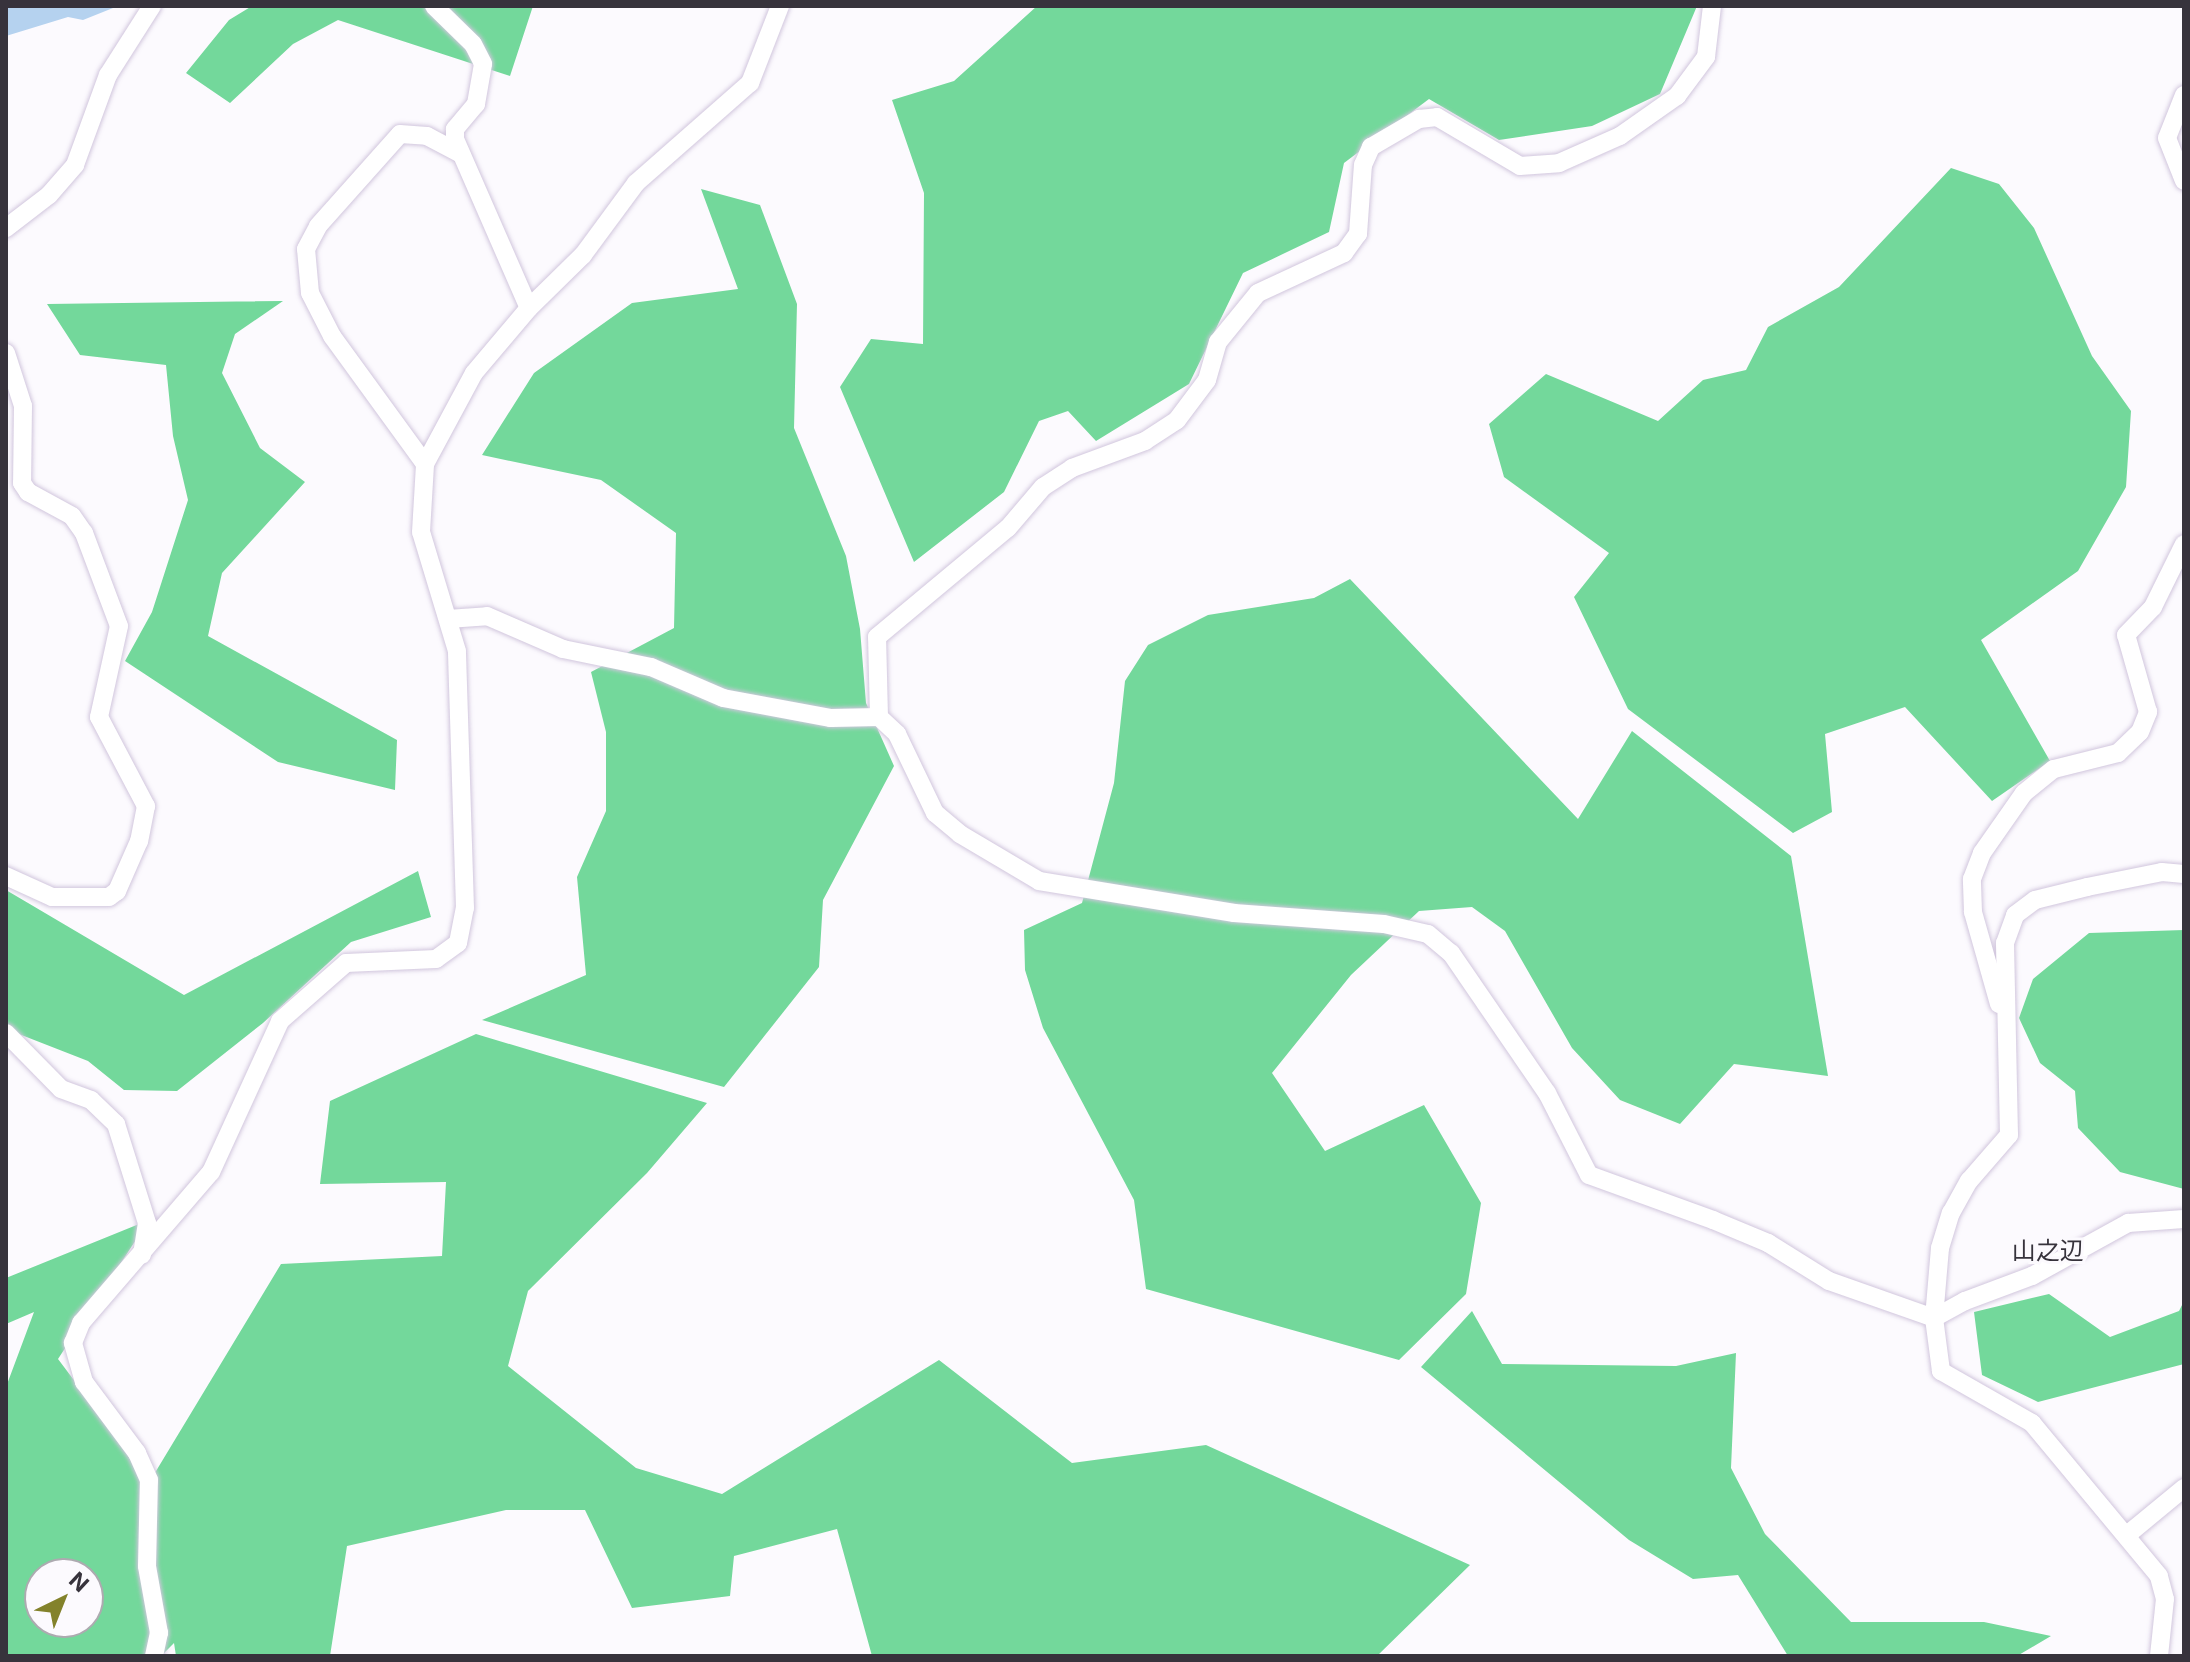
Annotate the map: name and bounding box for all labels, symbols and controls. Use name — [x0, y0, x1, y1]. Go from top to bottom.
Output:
district label: 山之辺 — [2012, 1237, 2084, 1265]
north arrow — [24, 1558, 104, 1638]
text: N — [64, 1567, 94, 1597]

